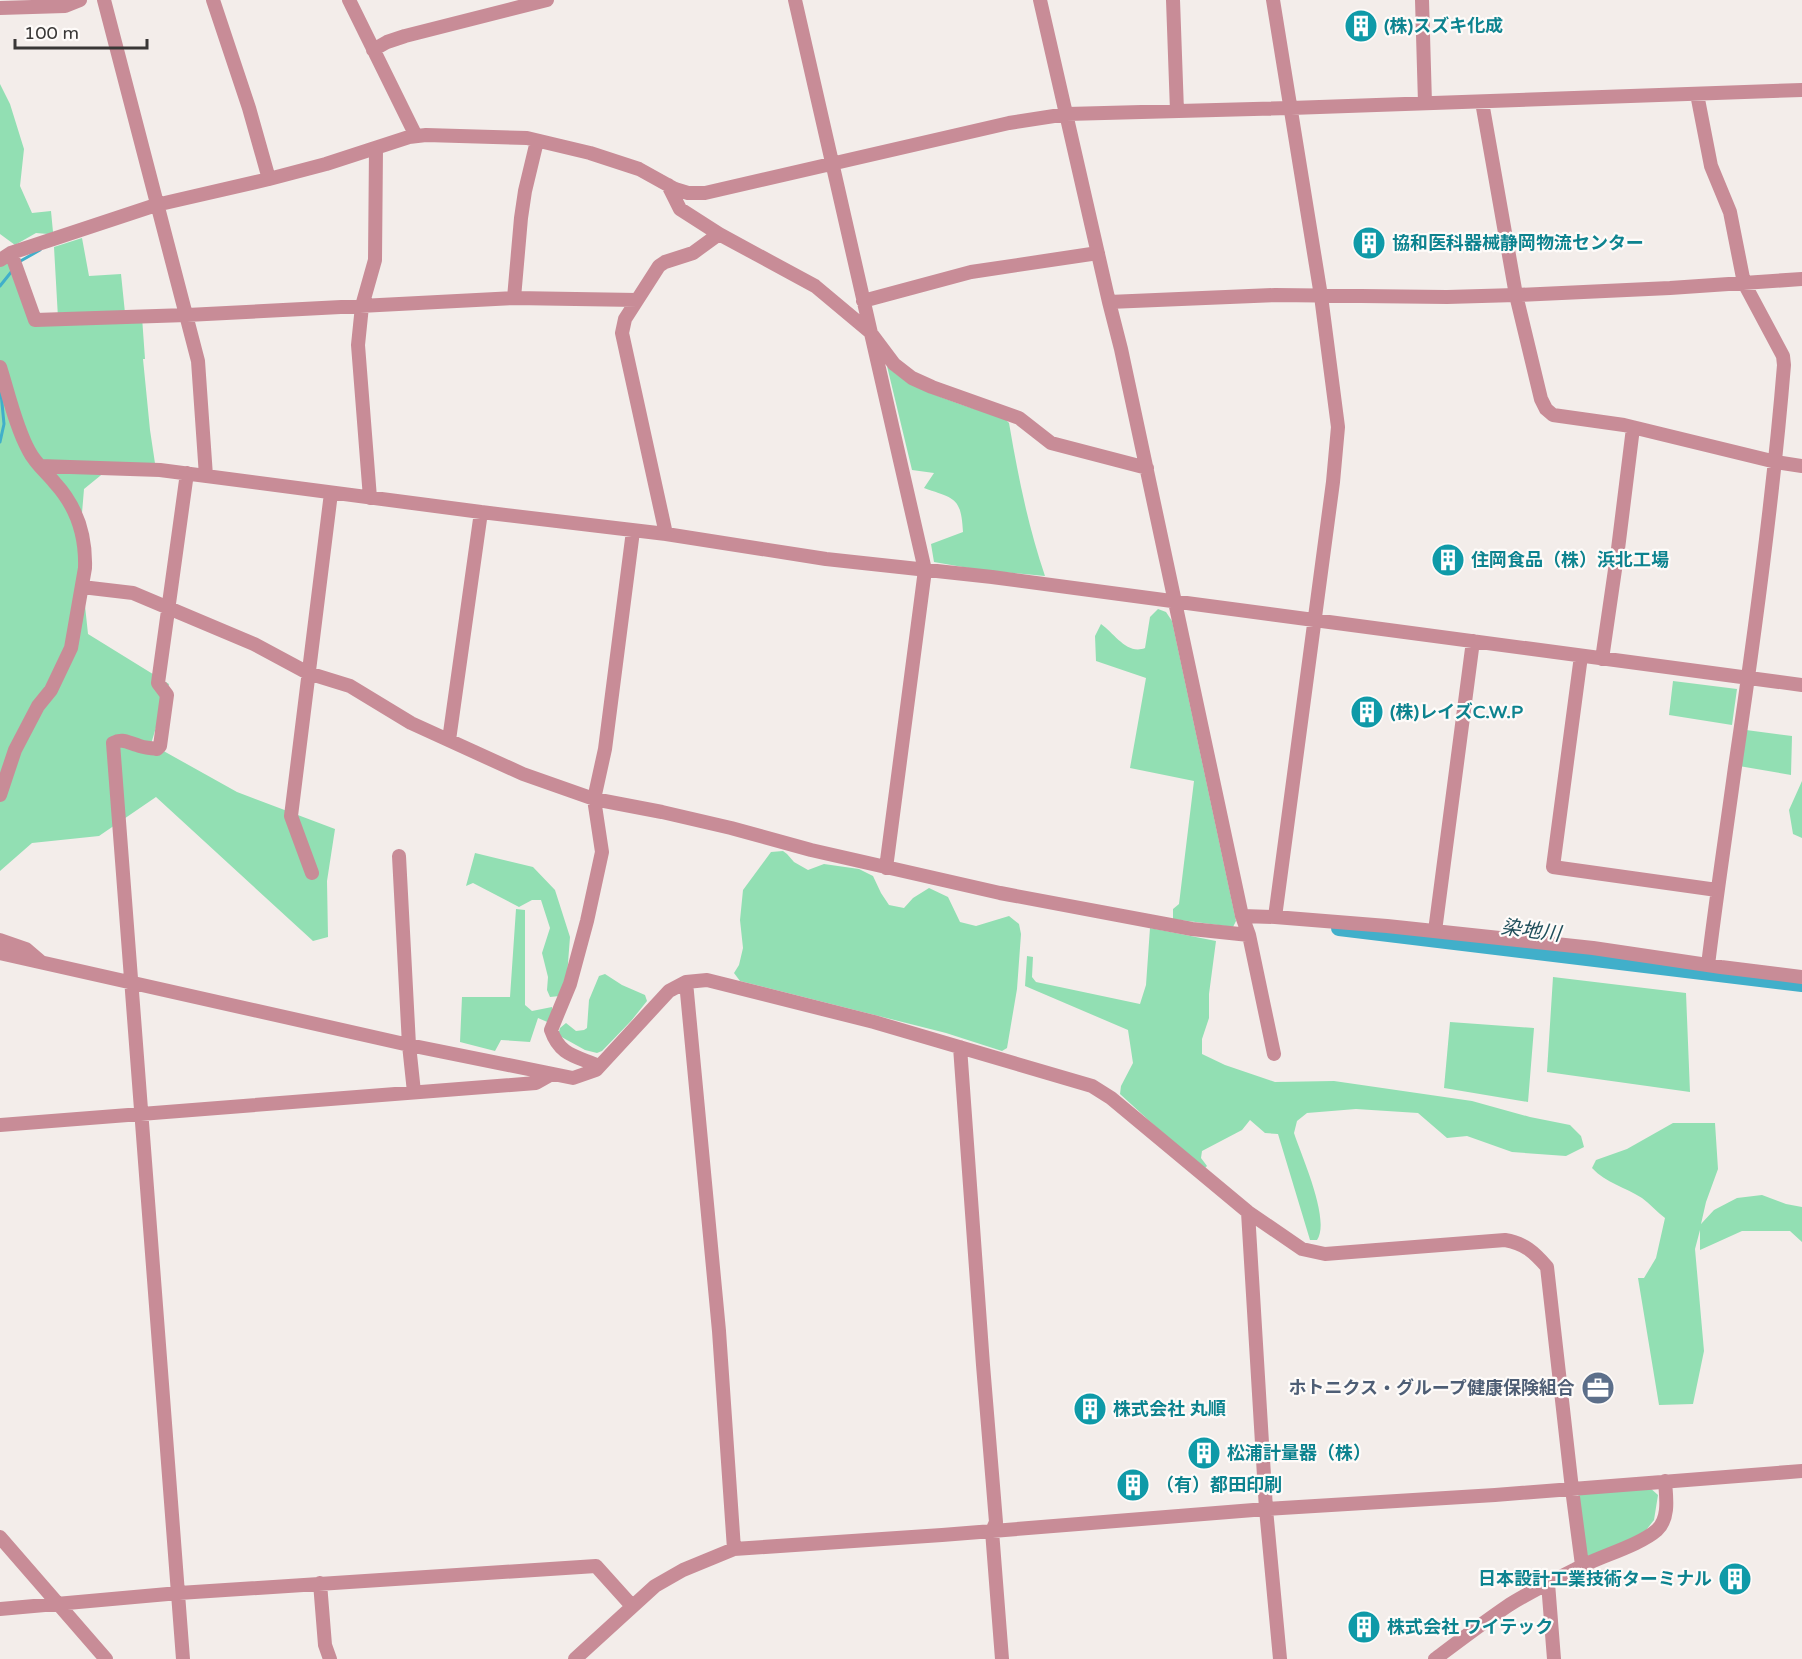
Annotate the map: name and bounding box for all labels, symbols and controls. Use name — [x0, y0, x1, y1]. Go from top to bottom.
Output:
building icon: (株)スズキ化成 — [1343, 8, 1379, 44]
scale bar — [15, 12, 147, 50]
place label: (株)スズキ化成 — [1384, 15, 1503, 37]
text: 100 m — [24, 22, 79, 44]
building icon: 協和医科器械静岡物流センター — [1351, 225, 1387, 261]
place label: 協和医科器械静岡物流センター — [1392, 232, 1644, 254]
building icon: 住岡食品（株）浜北工場 — [1430, 542, 1466, 578]
place label: 住岡食品（株）浜北工場 — [1471, 549, 1669, 571]
building icon: (株)レイズC.W.P — [1349, 694, 1385, 730]
place label: (株)レイズC.W.P — [1390, 701, 1523, 723]
water label: 染地川 — [1500, 915, 1564, 947]
office icon: ホトニクス・グループ健康保険組合 — [1580, 1370, 1616, 1406]
place label: ホトニクス・グループ健康保険組合 — [1289, 1377, 1575, 1399]
building icon: 株式会社 丸順 — [1072, 1391, 1108, 1427]
place label: 株式会社 丸順 — [1113, 1398, 1226, 1420]
building icon: 松浦計量器（株） — [1186, 1435, 1222, 1471]
place label: 松浦計量器（株） — [1227, 1442, 1371, 1464]
building icon: （有）都田印刷 — [1115, 1467, 1151, 1503]
place label: （有）都田印刷 — [1156, 1474, 1282, 1496]
building icon: 日本設計工業技術ターミナル — [1717, 1561, 1753, 1597]
place label: 日本設計工業技術ターミナル — [1478, 1568, 1712, 1590]
building icon: 株式会社 ワイテック — [1346, 1609, 1382, 1645]
place label: 株式会社 ワイテック — [1387, 1616, 1553, 1638]

